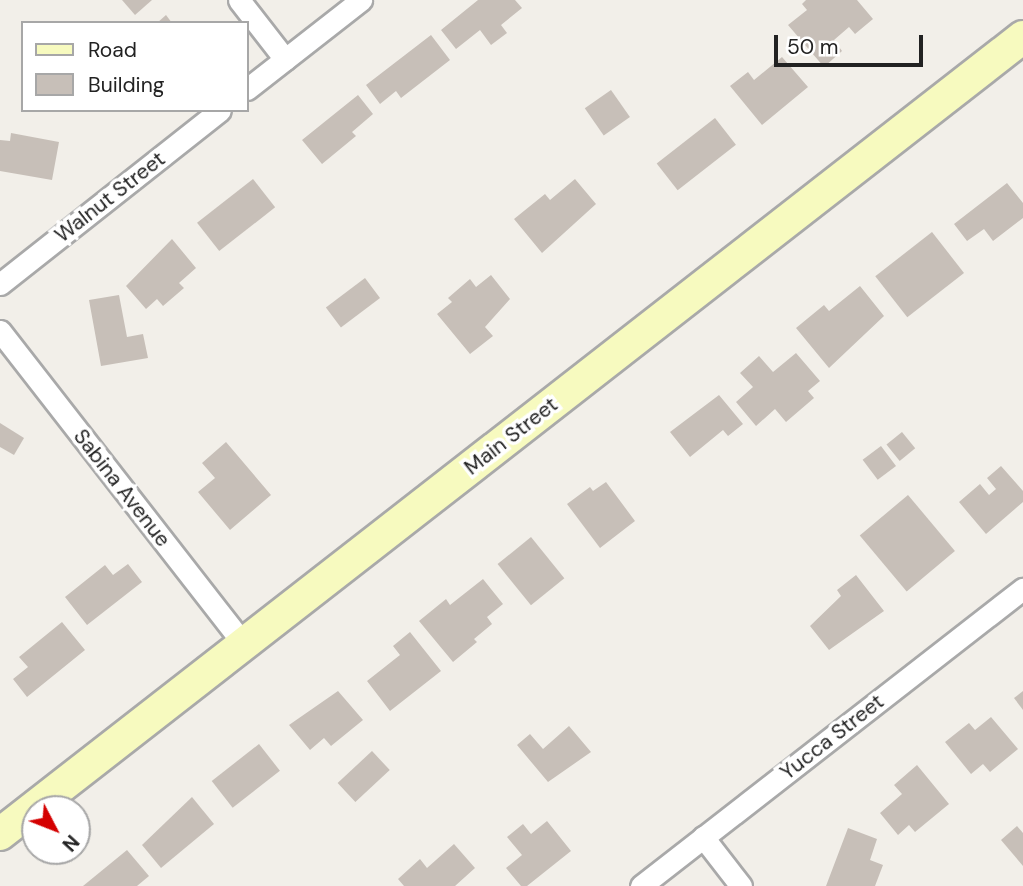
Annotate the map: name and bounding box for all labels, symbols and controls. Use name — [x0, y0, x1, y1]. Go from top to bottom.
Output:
legend — [21, 21, 248, 112]
scale bar — [778, 21, 927, 65]
text: 50 m — [787, 33, 838, 61]
text: Road — [88, 36, 137, 64]
text: Building — [88, 71, 164, 99]
street label: Walnut Street — [50, 146, 170, 248]
street label: Main Street — [459, 392, 563, 480]
street label: Sabina Avenue — [68, 424, 176, 552]
street label: Yucca Street — [775, 689, 889, 785]
north arrow — [21, 795, 91, 865]
text: N — [57, 830, 84, 857]

